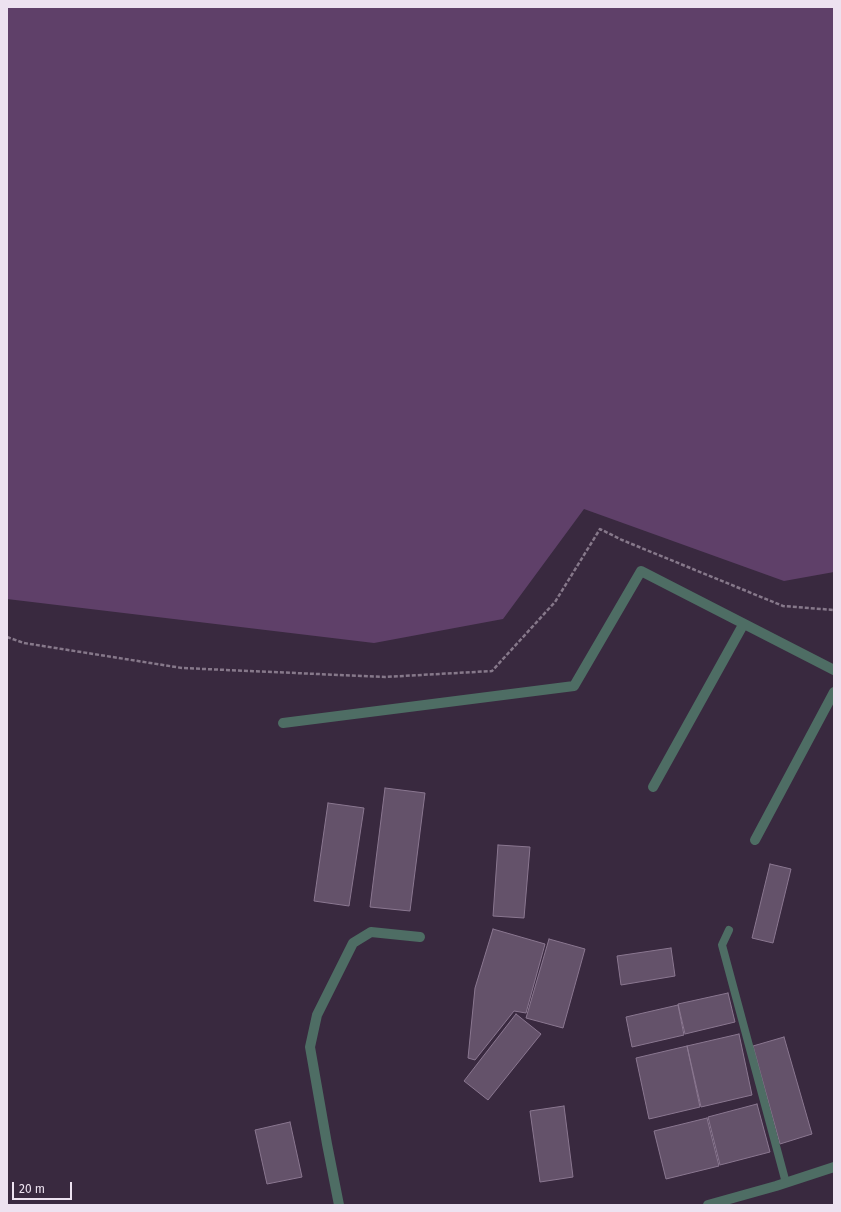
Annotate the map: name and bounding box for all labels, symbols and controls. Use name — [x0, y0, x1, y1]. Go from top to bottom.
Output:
scale bar — [14, 1174, 74, 1200]
text: 20 m — [19, 1182, 45, 1196]

